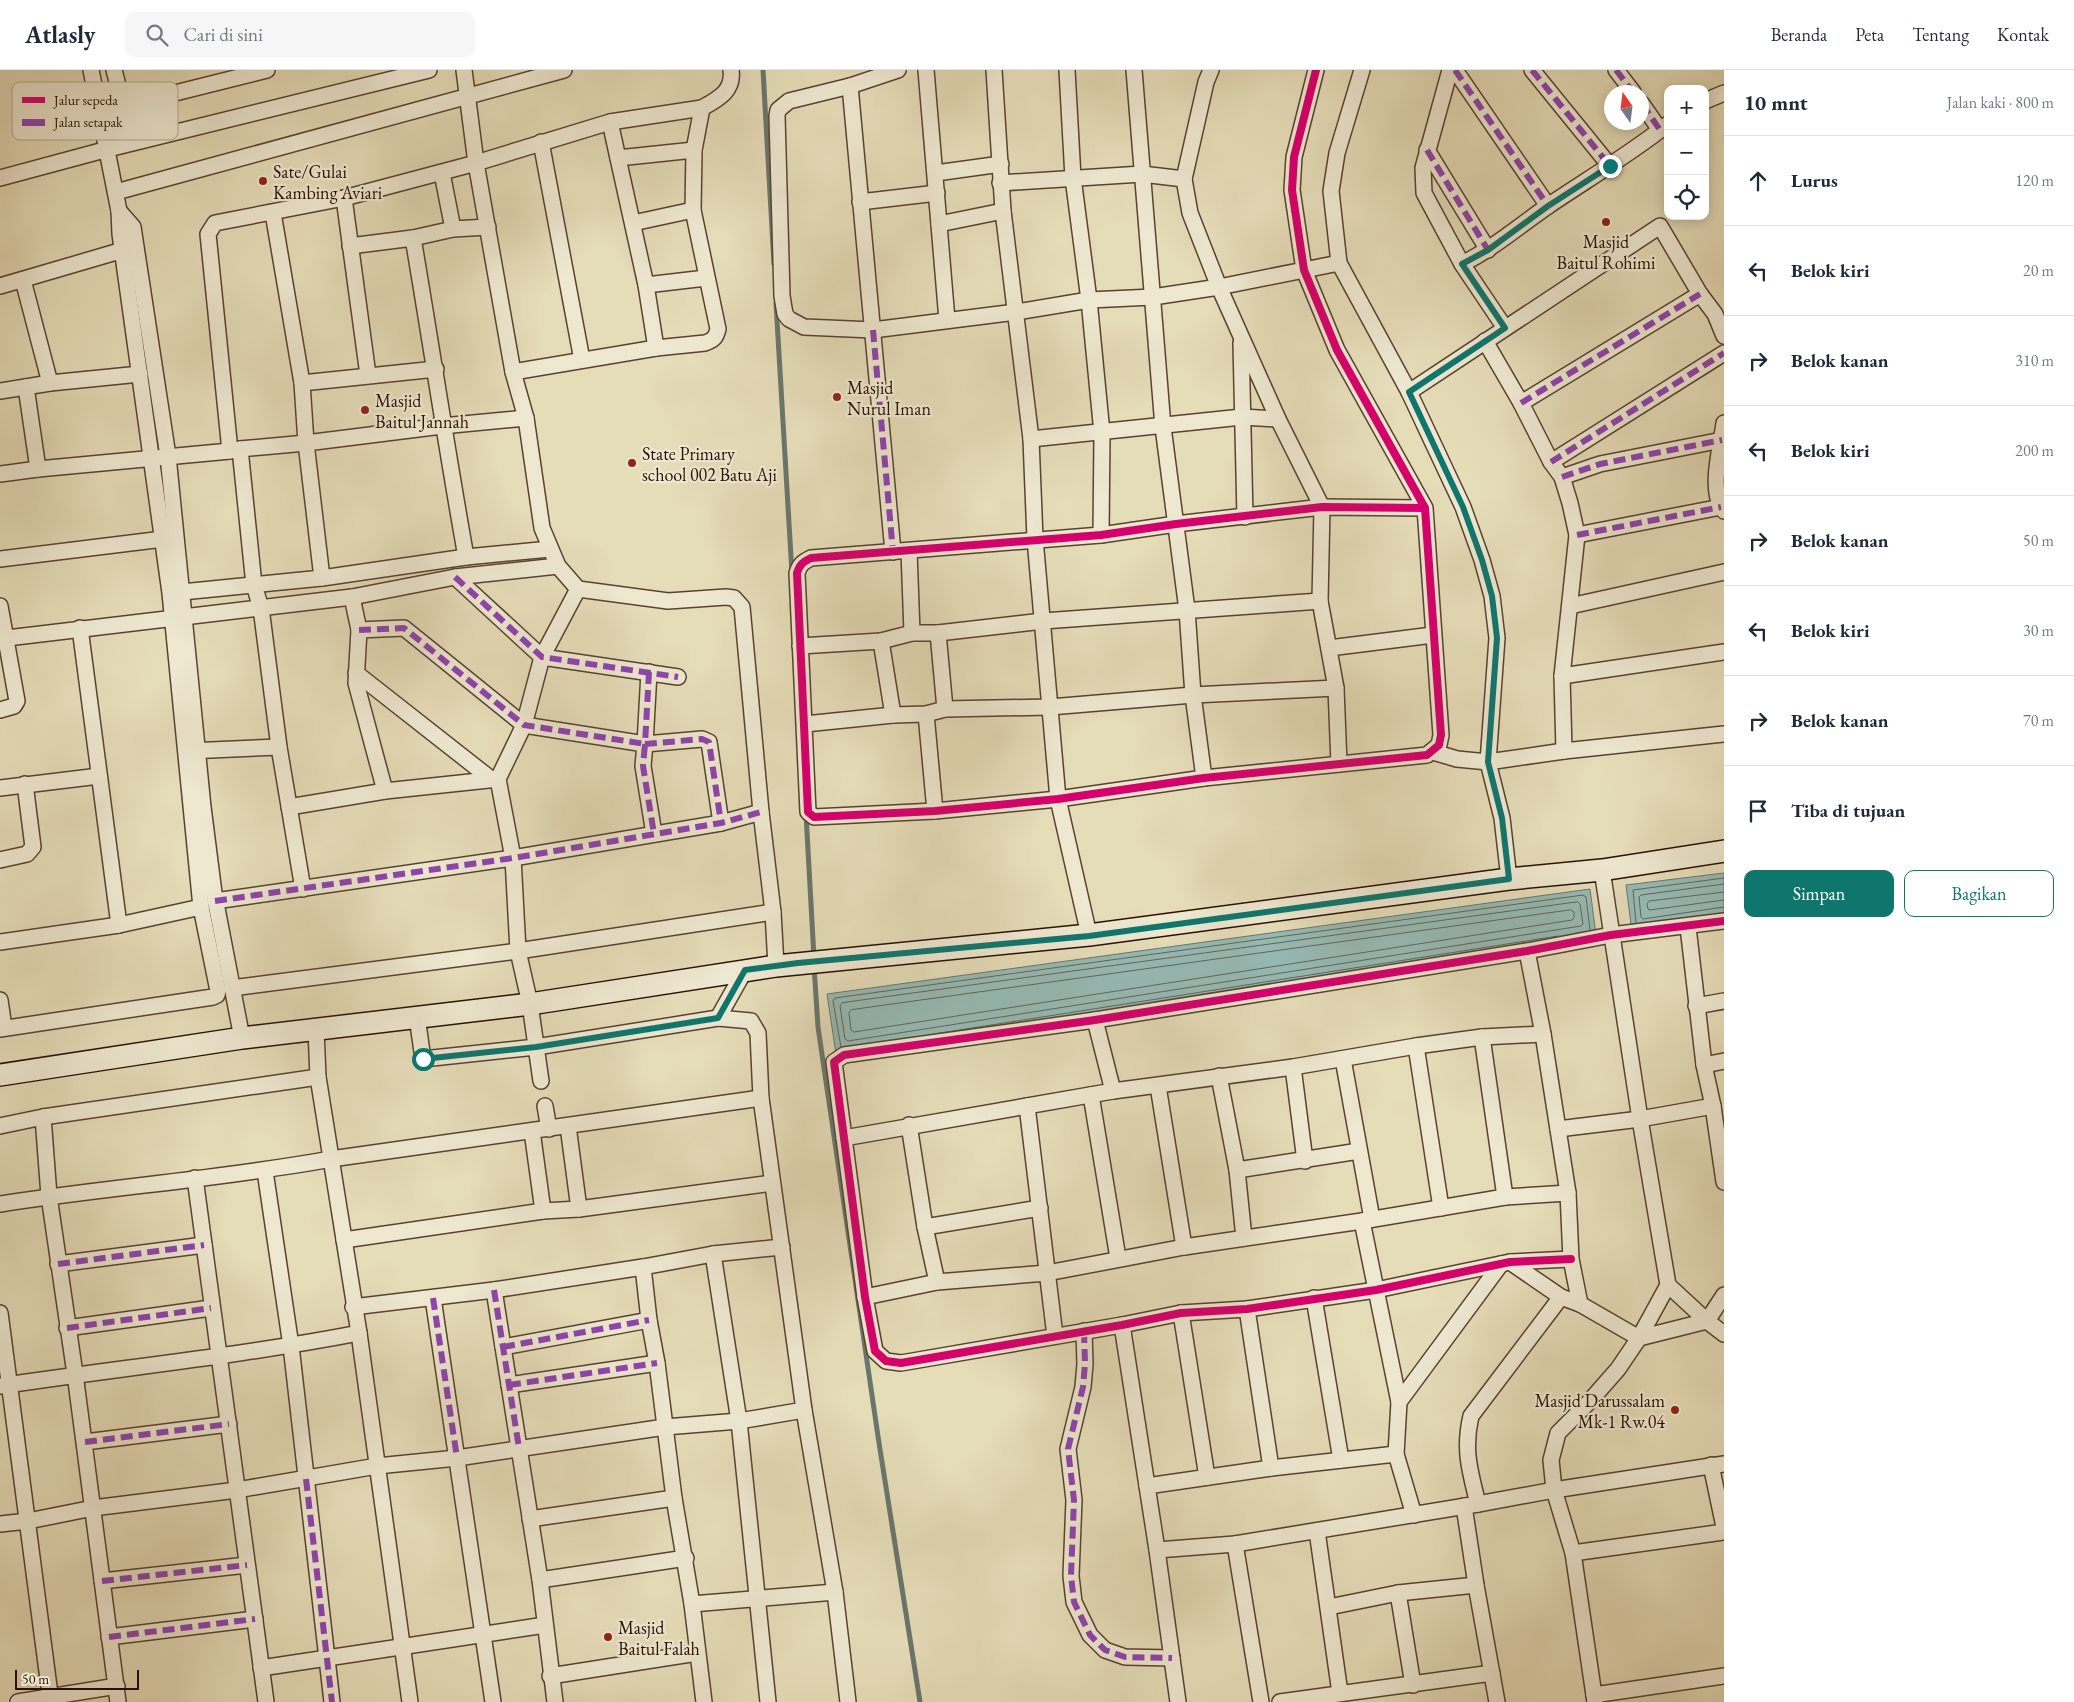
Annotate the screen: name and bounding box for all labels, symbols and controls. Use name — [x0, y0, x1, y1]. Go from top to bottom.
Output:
search box — [125, 12, 475, 57]
text: Atlasly — [25, 19, 95, 50]
icon: search — [143, 21, 171, 49]
text: Cari di sini — [183, 22, 263, 47]
text: Beranda — [1771, 23, 1827, 46]
text: Peta — [1855, 23, 1884, 46]
text: Tentang — [1912, 23, 1969, 46]
text: Kontak — [1997, 23, 2049, 46]
legend — [12, 82, 178, 140]
north arrow — [1604, 85, 1649, 130]
map controls — [1664, 85, 1709, 220]
button: + — [1664, 85, 1709, 130]
text: 10 mnt — [1744, 89, 1808, 116]
text: Jalur sepeda — [53, 91, 118, 109]
text: Jalan kaki · 800 m — [1947, 92, 2054, 113]
text: Jalan setapak — [53, 113, 123, 131]
button: − — [1664, 130, 1709, 175]
route end — [1599, 155, 1622, 178]
place label: Sate/Gulai Kambing Aviari — [273, 160, 383, 204]
icon: ahead — [1744, 167, 1772, 195]
text: Lurus — [1791, 168, 1838, 193]
text: 120 m — [2015, 170, 2054, 191]
marker: Sate/Gulai Kambing Aviari — [257, 175, 269, 187]
button: locate — [1664, 175, 1709, 220]
marker: Masjid Baitul Rohimi — [1600, 216, 1612, 228]
place label: Masjid Baitul Rohimi — [1557, 230, 1656, 274]
icon: left — [1744, 257, 1772, 285]
text: Belok kiri — [1791, 258, 1870, 283]
text: 20 m — [2023, 260, 2054, 281]
icon: right — [1744, 347, 1772, 375]
text: Belok kanan — [1791, 348, 1889, 373]
text: 310 m — [2015, 350, 2054, 371]
place label: Masjid Nurul Iman — [847, 376, 931, 420]
place label: Masjid Baitul Jannah — [375, 389, 469, 433]
marker: Masjid Nurul Iman — [831, 391, 843, 403]
marker: Masjid Baitul Jannah — [359, 404, 371, 416]
icon: left — [1744, 437, 1772, 465]
text: Belok kiri — [1791, 438, 1870, 463]
text: 200 m — [2015, 440, 2054, 461]
place label: State Primary school 002 Batu Aji — [642, 442, 777, 486]
marker: State Primary school 002 Batu Aji — [626, 457, 638, 469]
icon: right — [1744, 527, 1772, 555]
text: Belok kanan — [1791, 528, 1889, 553]
text: 50 m — [2023, 530, 2054, 551]
icon: left — [1744, 617, 1772, 645]
text: Belok kiri — [1791, 618, 1870, 643]
text: 30 m — [2023, 620, 2054, 641]
icon: right — [1744, 707, 1772, 735]
text: Belok kanan — [1791, 708, 1889, 733]
text: 70 m — [2023, 710, 2054, 731]
icon: arrive — [1744, 797, 1772, 825]
text: Tiba di tujuan — [1791, 798, 1905, 823]
button: Simpan — [1744, 870, 1894, 917]
button: Bagikan — [1904, 870, 2054, 917]
route start — [412, 1048, 435, 1071]
place label: Masjid Darussalam Mk-1 Rw.04 — [1534, 1389, 1665, 1433]
marker: Masjid Darussalam Mk-1 Rw.04 — [1669, 1404, 1681, 1416]
place label: Masjid Baitul Falah — [618, 1616, 700, 1660]
marker: Masjid Baitul Falah — [602, 1631, 614, 1643]
scale bar — [15, 1667, 139, 1690]
text: 50 m — [22, 1670, 49, 1688]

